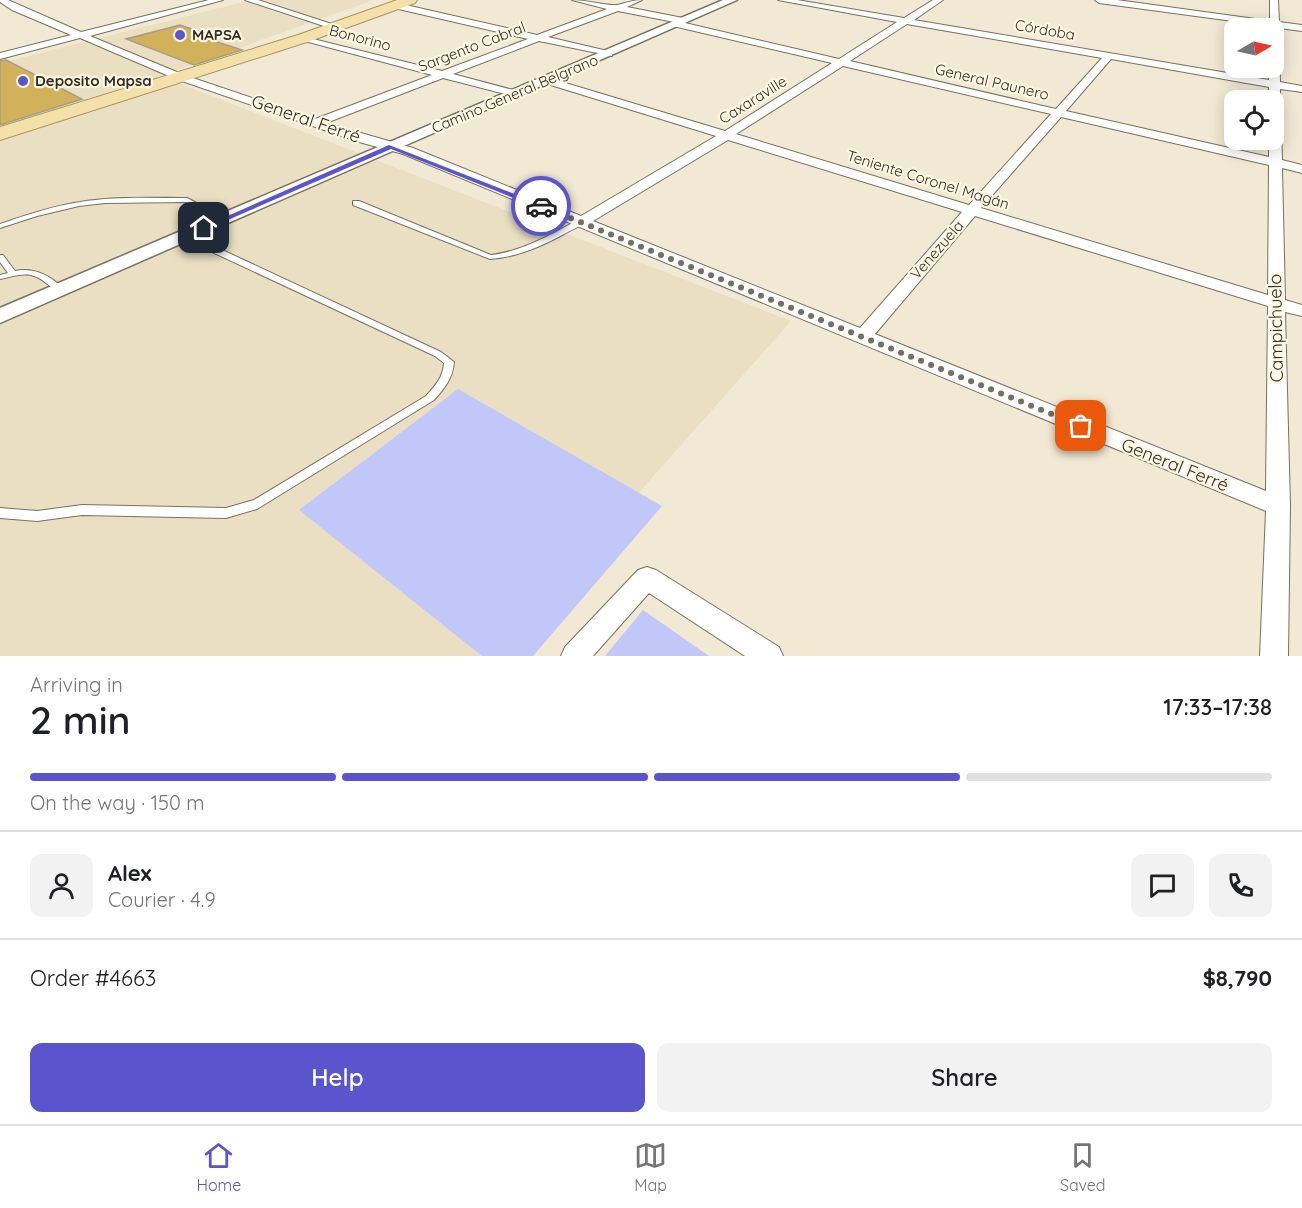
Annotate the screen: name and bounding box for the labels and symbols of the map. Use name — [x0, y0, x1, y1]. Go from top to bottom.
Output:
street label: Córdoba — [1014, 15, 1077, 44]
street label: Sargento Cabral — [415, 17, 528, 76]
north arrow — [1224, 18, 1284, 78]
street label: Bonorino — [327, 20, 393, 55]
place label: MAPSA — [192, 25, 242, 44]
marker: MAPSA — [173, 28, 187, 42]
street label: Camino General Belgrano — [429, 50, 601, 137]
street label: General Paunero — [933, 59, 1051, 104]
place label: Deposito Mapsa — [35, 71, 152, 90]
street label: Caxaraville — [715, 71, 790, 128]
marker: Deposito Mapsa — [16, 74, 30, 88]
street label: General Ferré — [249, 89, 364, 148]
street label: Teniente Coronel Magán — [845, 146, 1012, 213]
courier — [511, 176, 571, 236]
pin — [178, 202, 229, 253]
street label: Venezuela — [906, 216, 967, 283]
street label: Campichuelo — [1263, 273, 1288, 383]
pin — [1055, 400, 1106, 451]
street label: General Ferré — [1118, 433, 1232, 496]

